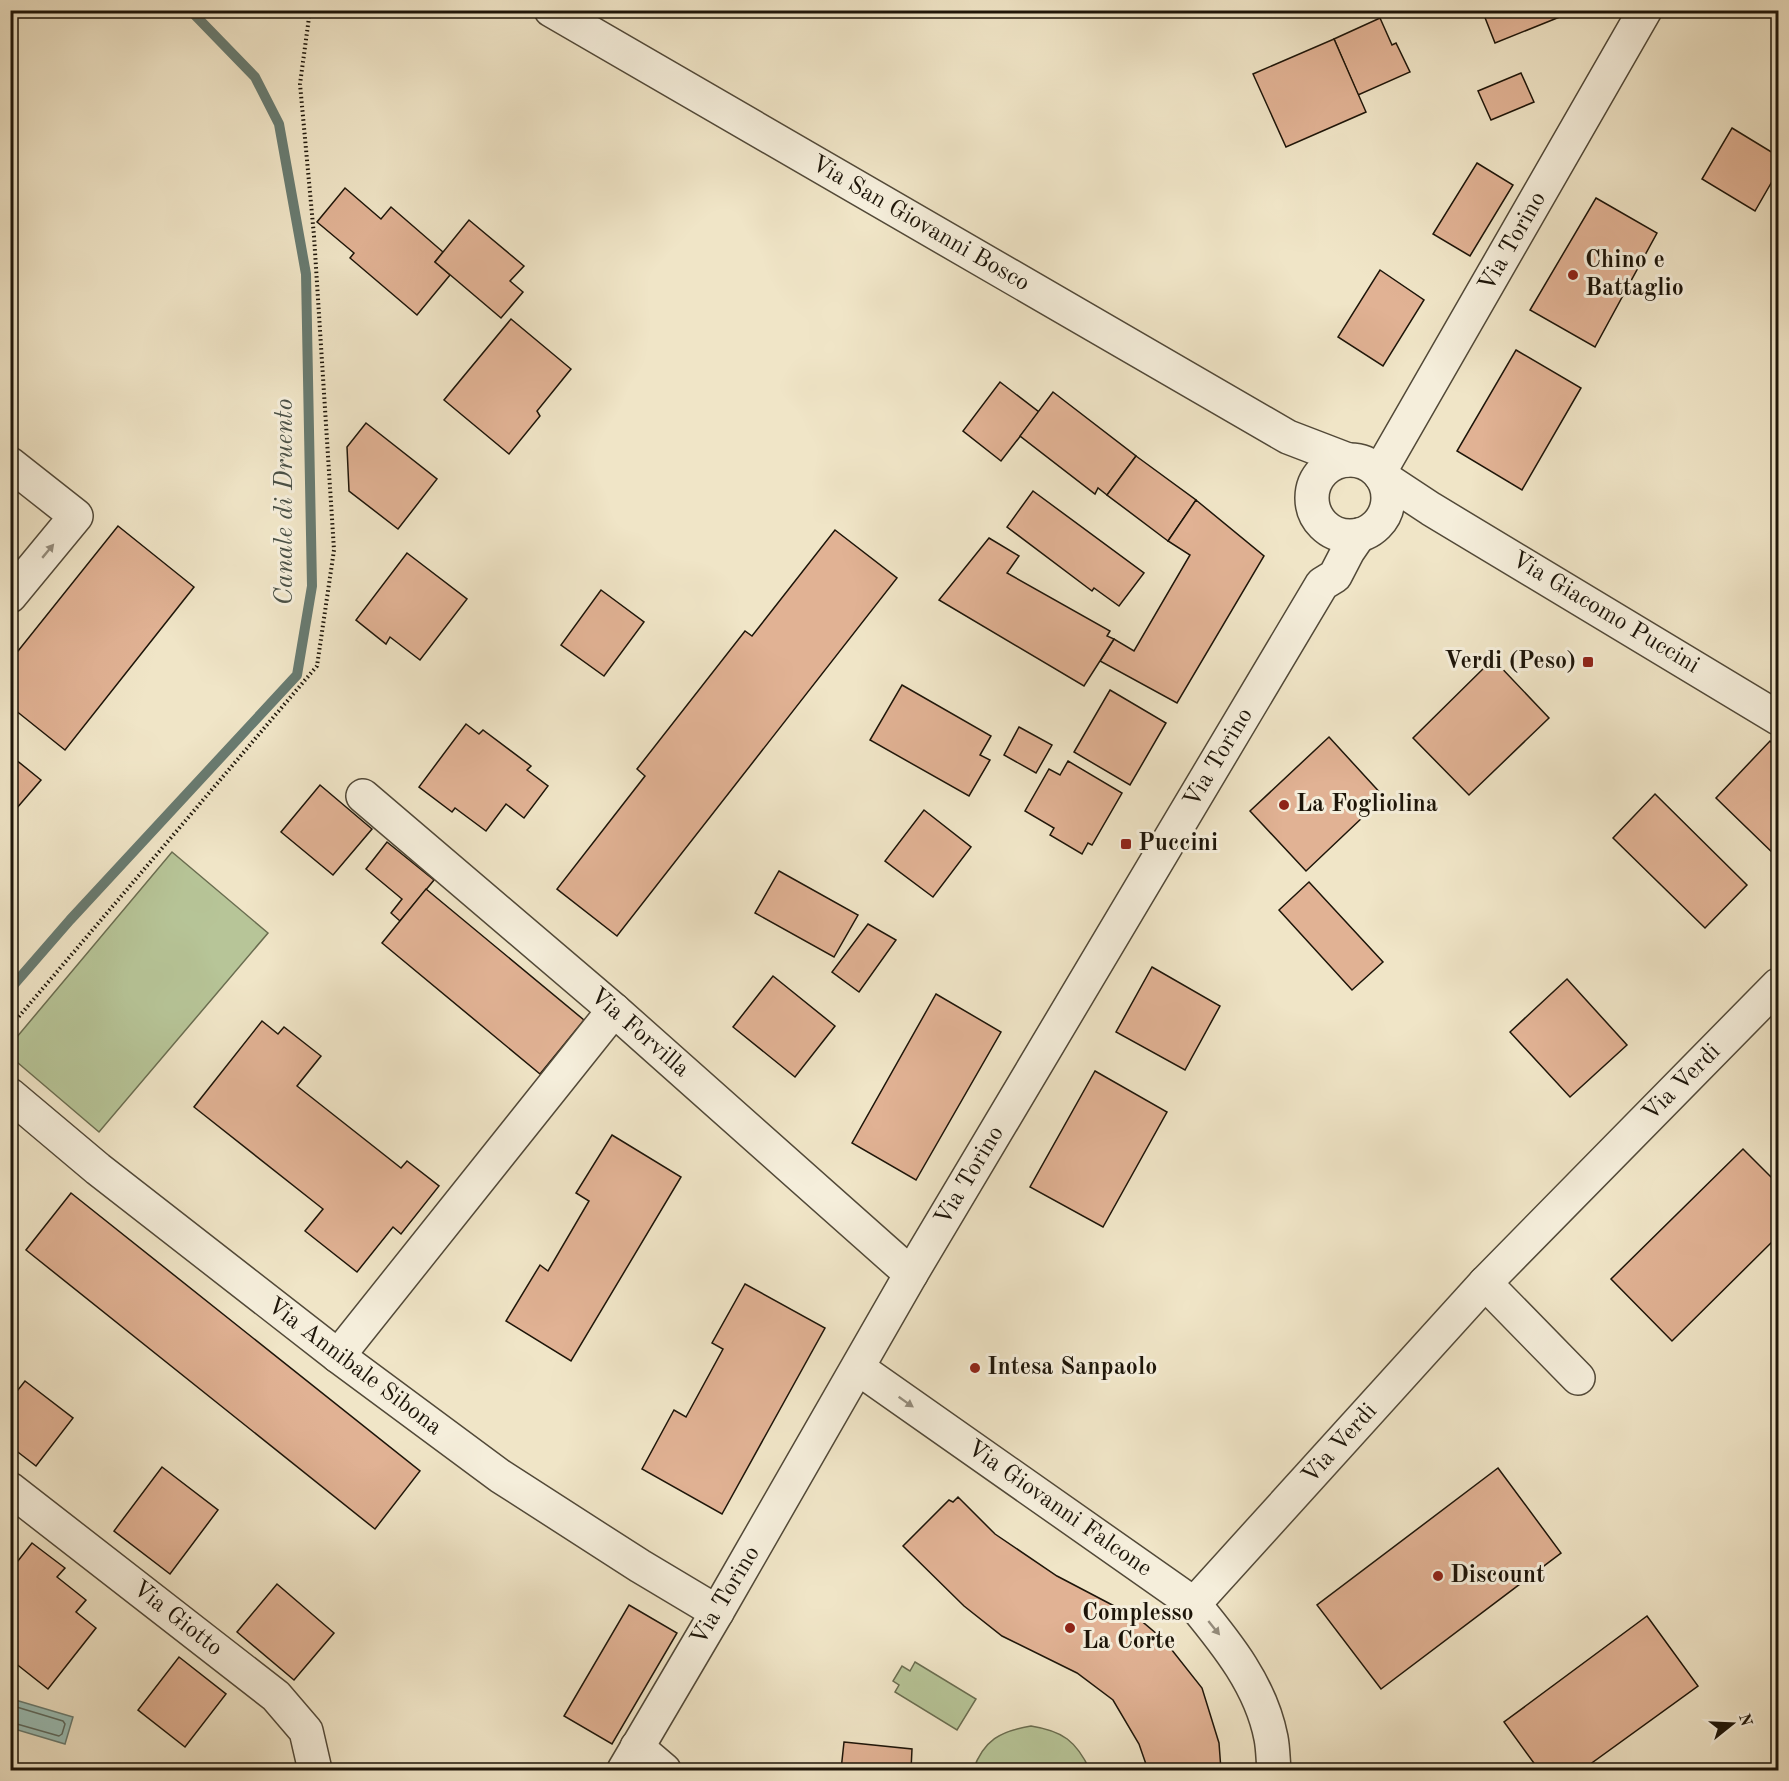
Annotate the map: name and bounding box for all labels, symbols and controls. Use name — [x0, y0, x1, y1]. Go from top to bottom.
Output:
street label: Via San Giovanni Bosco — [807, 152, 1033, 296]
street label: Via Torino — [1475, 188, 1551, 296]
place label: Chino e Battaglio — [1585, 249, 1684, 301]
marker: Chino e Battaglio — [1566, 268, 1580, 282]
water label: Canale di Druento — [272, 399, 298, 605]
one-way arrow — [41, 543, 54, 559]
street label: Via Giacomo Puccini — [1507, 548, 1703, 678]
place label: Verdi (Peso) — [1444, 649, 1576, 674]
marker: Verdi (Peso) — [1581, 655, 1595, 669]
street label: Via Torino — [1180, 704, 1258, 812]
place label: La Fogliolina — [1296, 793, 1438, 817]
marker: La Fogliolina — [1277, 798, 1291, 812]
place label: Puccini — [1138, 832, 1218, 856]
marker: Puccini — [1119, 837, 1133, 851]
street label: Via Forvilla — [585, 984, 693, 1082]
street label: Via Verdi — [1639, 1040, 1725, 1126]
street label: Via Torino — [931, 1122, 1009, 1230]
street label: Via Annibale Sibona — [262, 1294, 446, 1440]
place label: Intesa Sanpaolo — [987, 1356, 1157, 1380]
marker: Intesa Sanpaolo — [968, 1361, 982, 1375]
one-way arrow — [898, 1396, 914, 1407]
street label: Via Verdi — [1298, 1399, 1382, 1489]
street label: Via Giovanni Falcone — [962, 1436, 1156, 1582]
street label: Via Torino — [687, 1542, 765, 1650]
place label: Discount — [1450, 1564, 1545, 1588]
marker: Discount — [1431, 1569, 1445, 1583]
street label: Via Giotto — [127, 1577, 227, 1661]
place label: Complesso La Corte — [1082, 1602, 1194, 1654]
marker: Complesso La Corte — [1063, 1621, 1077, 1635]
one-way arrow — [1208, 1621, 1220, 1636]
north arrow — [1702, 1694, 1762, 1754]
text: N — [1735, 1712, 1754, 1729]

